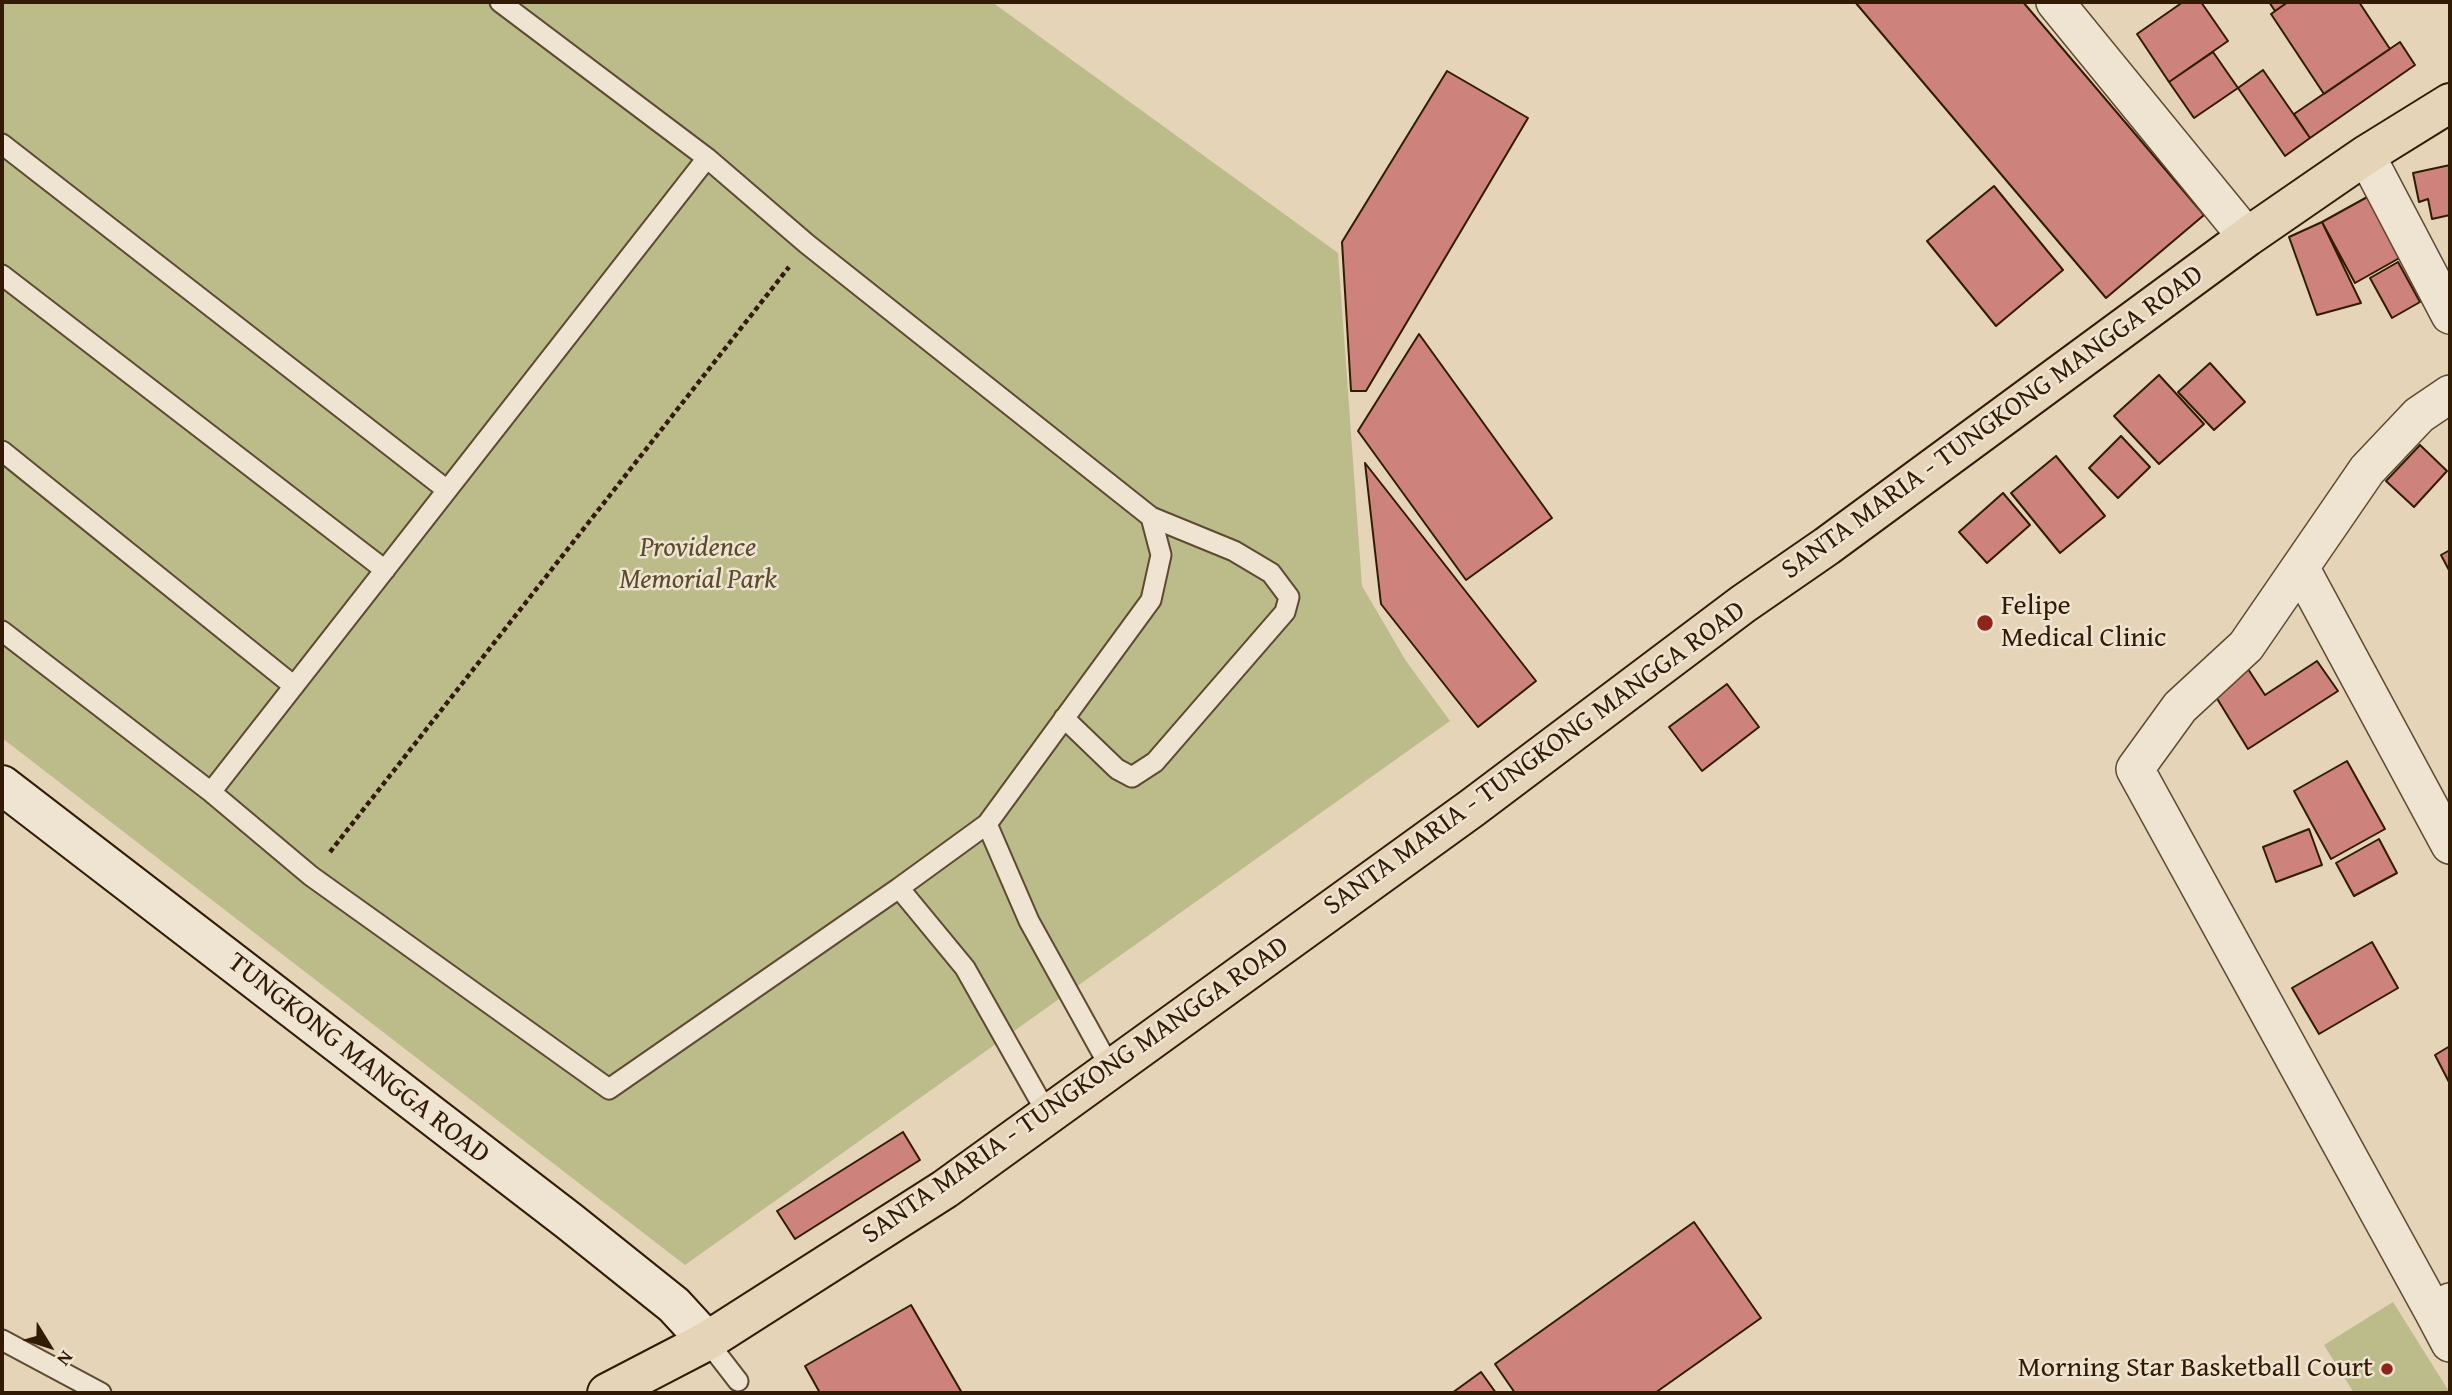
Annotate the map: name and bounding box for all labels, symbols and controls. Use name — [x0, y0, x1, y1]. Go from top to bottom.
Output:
street label: SANTA MARIA - TUNGKONG MANGGA ROAD — [1776, 259, 2210, 587]
park label: Providence Memorial Park — [619, 532, 777, 598]
place label: Felipe Medical Clinic — [2001, 590, 2167, 656]
street label: SANTA MARIA - TUNGKONG MANGGA ROAD — [1318, 595, 1752, 923]
marker: Felipe Medical Clinic — [1975, 613, 1995, 633]
street label: SANTA MARIA - TUNGKONG MANGGA ROAD — [856, 930, 1296, 1252]
street label: TUNGKONG MANGGA ROAD — [220, 946, 496, 1172]
north arrow — [14, 1311, 84, 1381]
text: N — [51, 1345, 80, 1373]
place label: Morning Star Basketball Court — [2018, 1352, 2373, 1386]
marker: Morning Star Basketball Court — [2379, 1361, 2395, 1377]

